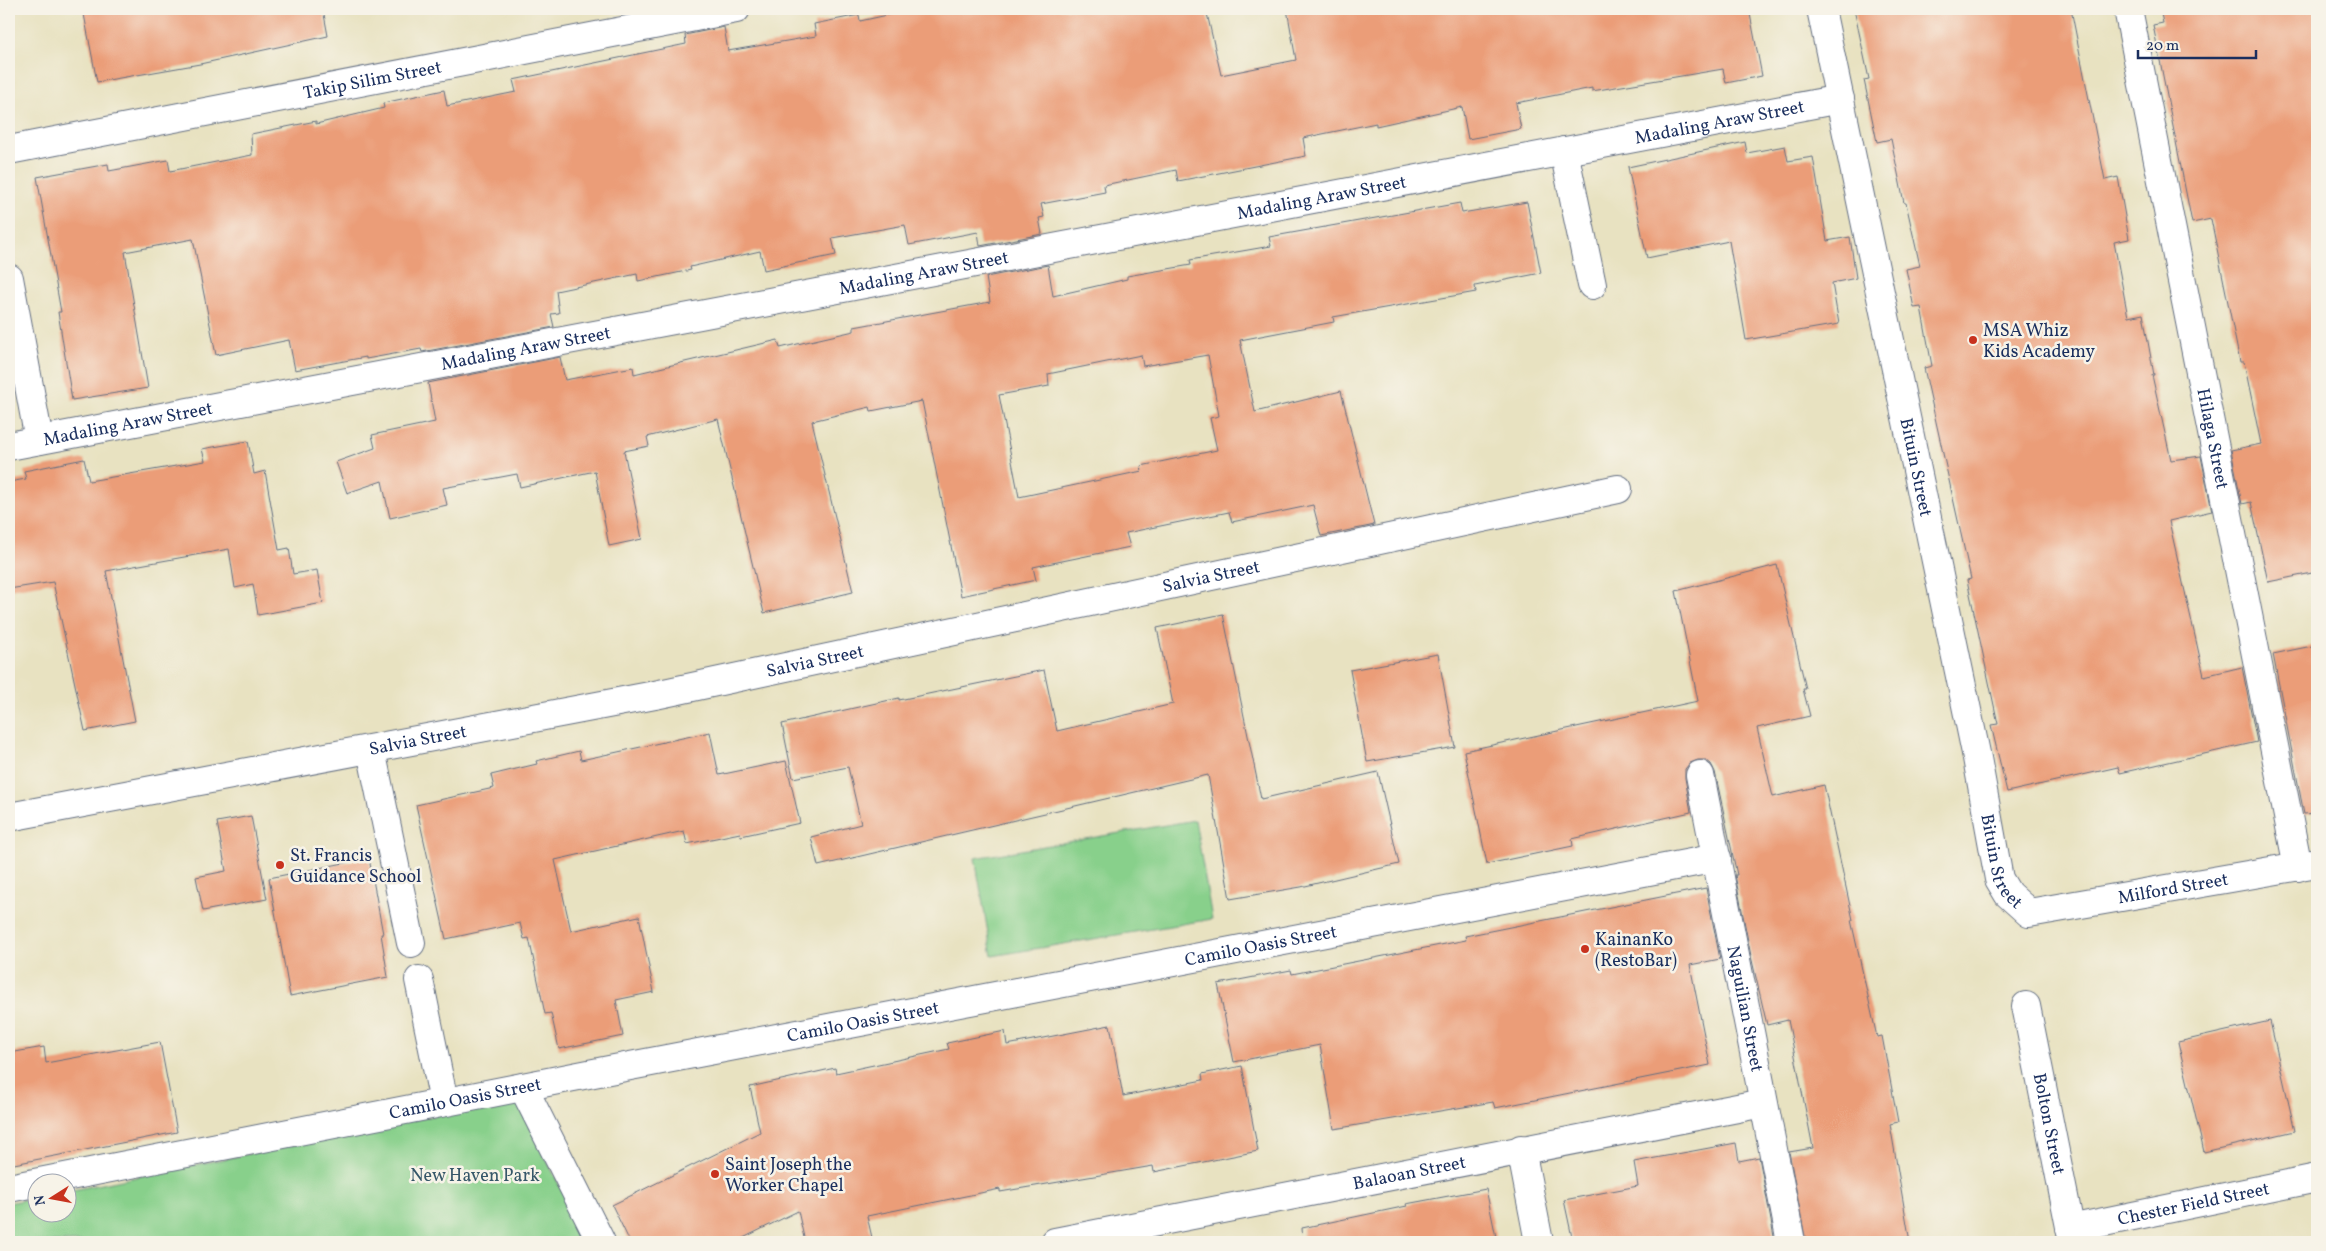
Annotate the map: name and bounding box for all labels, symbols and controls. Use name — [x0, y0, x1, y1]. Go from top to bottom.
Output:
scale bar — [2138, 28, 2256, 60]
text: 20 m — [2146, 36, 2179, 57]
street label: Takip Silim Street — [301, 55, 444, 107]
street label: Madaling Araw Street — [1633, 95, 1807, 152]
street label: Madaling Araw Street — [1235, 170, 1409, 227]
street label: Madaling Araw Street — [837, 246, 1011, 302]
place label: MSA Whiz Kids Academy — [1983, 319, 2095, 365]
street label: Madaling Araw Street — [439, 321, 613, 378]
marker: MSA Whiz Kids Academy — [1967, 334, 1979, 346]
street label: Hilaga Street — [2189, 386, 2234, 492]
street label: Madaling Araw Street — [41, 397, 215, 453]
street label: Bituin Street — [1893, 416, 1937, 519]
street label: Salvia Street — [1160, 555, 1262, 600]
street label: Salvia Street — [764, 640, 866, 685]
street label: Salvia Street — [367, 720, 469, 763]
street label: Bituin Street — [1973, 812, 2028, 915]
place label: St. Francis Guidance School — [290, 844, 421, 890]
marker: St. Francis Guidance School — [274, 859, 286, 871]
street label: Milford Street — [2116, 868, 2230, 911]
street label: Camilo Oasis Street — [1183, 920, 1339, 974]
place label: KainanKo (RestoBar) — [1595, 928, 1677, 974]
marker: KainanKo (RestoBar) — [1579, 943, 1591, 955]
street label: Naguilian Street — [1719, 943, 1769, 1074]
street label: Camilo Oasis Street — [785, 996, 941, 1050]
street label: Bolton Street — [2026, 1071, 2070, 1177]
street label: Camilo Oasis Street — [387, 1073, 544, 1127]
street label: Balaoan Street — [1351, 1151, 1468, 1197]
place label: Saint Joseph the Worker Chapel — [725, 1153, 852, 1199]
park label: New Haven Park — [410, 1164, 540, 1189]
marker: Saint Joseph the Worker Chapel — [709, 1168, 721, 1180]
north arrow — [28, 1174, 78, 1224]
street label: Chester Field Street — [2116, 1177, 2272, 1233]
text: N — [30, 1193, 51, 1207]

